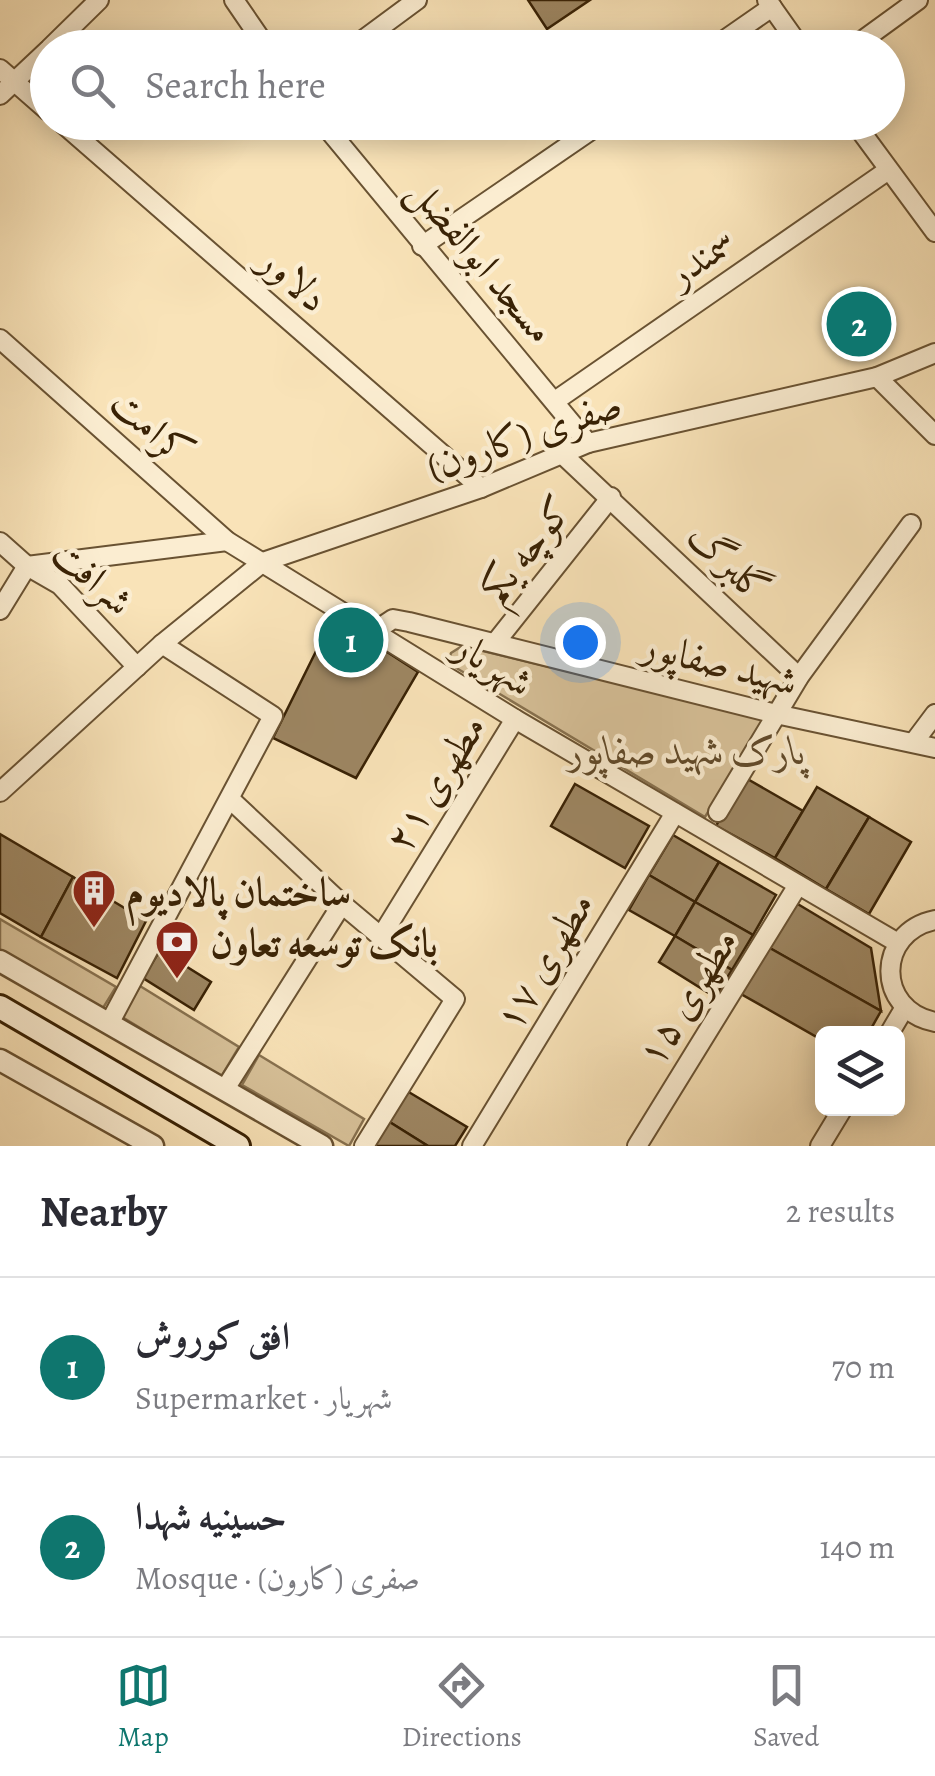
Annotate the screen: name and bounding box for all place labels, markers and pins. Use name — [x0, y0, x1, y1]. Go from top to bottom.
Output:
pin: 2 — [826, 286, 892, 362]
pin: 1 — [318, 602, 384, 678]
place label: ساختمان پالادیوم — [126, 864, 351, 927]
building icon: ساختمان پالادیوم — [71, 868, 117, 929]
place label: بانک توسعه تعاون — [210, 915, 438, 970]
bank icon: بانک توسعه تعاون — [154, 919, 200, 980]

